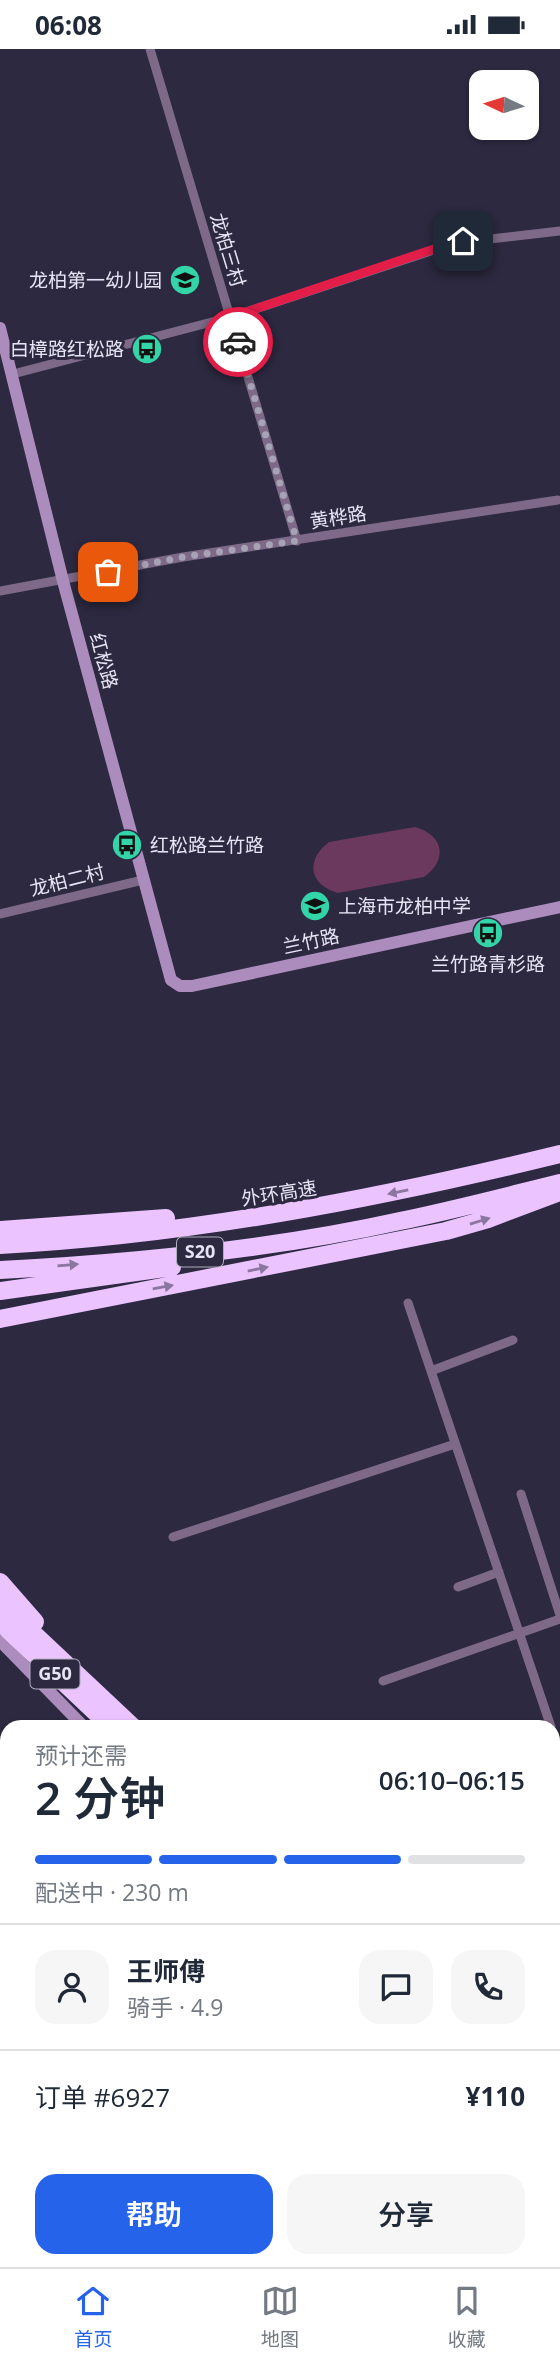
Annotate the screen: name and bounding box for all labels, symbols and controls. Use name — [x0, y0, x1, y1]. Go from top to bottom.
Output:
text: 06:08 — [35, 7, 102, 43]
north arrow — [469, 70, 539, 140]
map controls — [469, 70, 539, 140]
street label: 龙柏三村 — [204, 210, 252, 290]
pin — [433, 211, 493, 271]
icon: home — [444, 222, 482, 260]
school or university icon: 龙柏第一幼儿园 — [168, 263, 202, 297]
place label: 龙柏第一幼儿园 — [29, 267, 162, 293]
courier — [203, 307, 273, 377]
icon: car — [219, 323, 257, 361]
bus stop icon: 白樟路红松路 — [130, 332, 164, 366]
place label: 白樟路红松路 — [10, 336, 124, 362]
street label: 黄桦路 — [308, 500, 368, 534]
pin — [78, 542, 138, 602]
icon: bag — [89, 553, 127, 591]
street label: 红松路 — [84, 630, 124, 692]
bus stop icon: 红松路兰竹路 — [110, 828, 144, 862]
place label: 红松路兰竹路 — [150, 832, 264, 858]
street label: 龙柏二村 — [27, 858, 107, 902]
school or university icon: 上海市龙柏中学 — [298, 889, 332, 923]
place label: 上海市龙柏中学 — [338, 893, 471, 919]
bus stop icon: 兰竹路青杉路 — [471, 916, 505, 950]
street label: 兰竹路 — [280, 922, 342, 960]
place label: 兰竹路青杉路 — [431, 951, 545, 977]
street label: 外环高速 — [239, 1174, 319, 1212]
one-way arrow — [387, 1186, 409, 1197]
one-way arrow — [470, 1216, 491, 1226]
road number: S20 — [177, 1237, 223, 1267]
one-way arrow — [57, 1260, 79, 1271]
one-way arrow — [247, 1263, 269, 1274]
one-way arrow — [152, 1281, 174, 1292]
road number: G50 — [30, 1659, 80, 1689]
text: 预计还需 — [35, 1739, 127, 1771]
text: 06:10–06:15 — [379, 1762, 525, 1798]
text: 2 分钟 — [35, 1766, 165, 1828]
text: 配送中 · 230 m — [35, 1876, 189, 1908]
button: person — [35, 1950, 109, 2024]
button: chat — [359, 1950, 433, 2024]
button: phone — [451, 1950, 525, 2024]
text: 王师傅 — [127, 1953, 205, 1989]
text: 骑手 · 4.9 — [127, 1991, 223, 2023]
text: ¥110 — [466, 2078, 525, 2114]
text: 订单 #6927 — [35, 2079, 170, 2115]
button: 帮助 — [35, 2174, 273, 2254]
button: 分享 — [287, 2174, 525, 2254]
tab: 首页 — [74, 2282, 112, 2352]
tab: 地图 — [261, 2282, 299, 2352]
tab: 收藏 — [448, 2282, 486, 2352]

